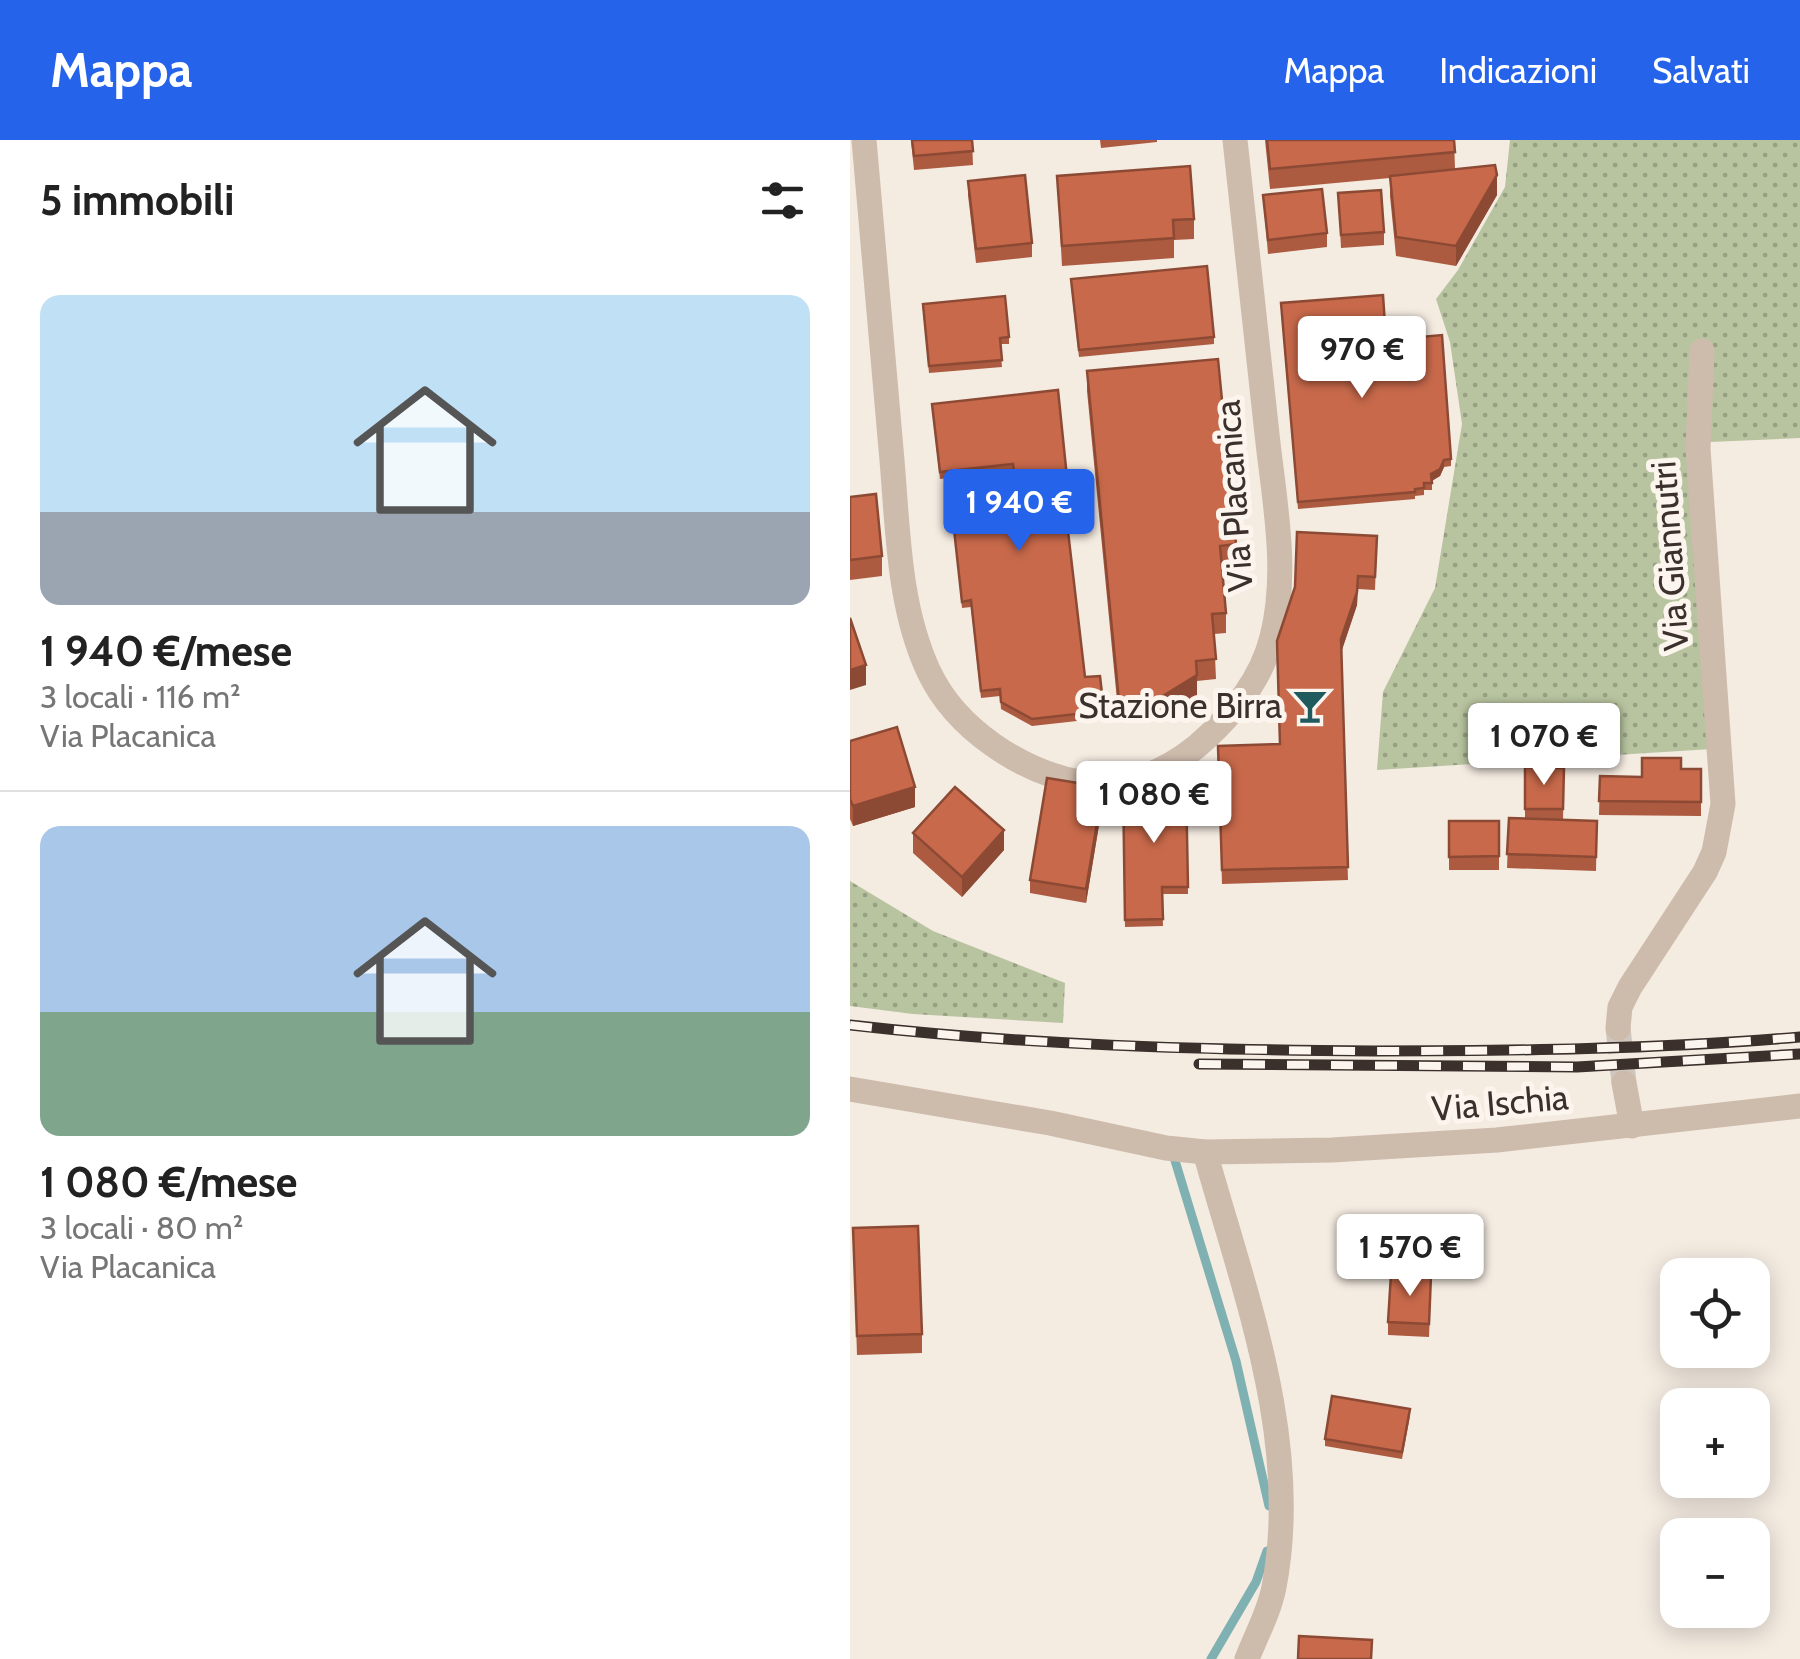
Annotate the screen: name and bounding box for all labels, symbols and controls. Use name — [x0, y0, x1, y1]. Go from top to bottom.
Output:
text: Mappa — [50, 41, 192, 99]
text: Mappa — [1283, 49, 1384, 92]
text: Indicazioni — [1439, 49, 1597, 92]
text: Salvati — [1652, 49, 1750, 92]
icon: filters — [755, 173, 810, 228]
text: 5 immobili — [40, 174, 234, 226]
pin: 970 € — [1292, 316, 1432, 401]
text: 970 € — [1320, 329, 1404, 368]
icon: home — [335, 360, 515, 540]
street label: Via Placanica — [1205, 398, 1262, 593]
street label: Via Giannutri — [1641, 460, 1698, 652]
pin: 1 940 € — [927, 469, 1111, 554]
text: 1 940 € — [965, 482, 1073, 521]
text: 1 940 €/mese — [40, 625, 292, 677]
text: 3 locali · 116 m² — [40, 677, 241, 716]
place label: Stazione Birra — [1078, 684, 1282, 727]
bar icon: Stazione Birra — [1291, 687, 1329, 725]
pin: 1 070 € — [1452, 703, 1636, 788]
text: Via Placanica — [40, 716, 216, 755]
text: 1 070 € — [1490, 716, 1598, 755]
pin: 1 080 € — [1062, 761, 1246, 846]
text: 1 080 € — [1098, 774, 1210, 813]
icon: home — [335, 891, 515, 1071]
street label: Via Ischia — [1430, 1075, 1570, 1130]
text: 1 080 €/mese — [40, 1156, 298, 1208]
text: 3 locali · 80 m² — [40, 1208, 243, 1247]
pin: 1 570 € — [1318, 1214, 1502, 1299]
text: 1 570 € — [1359, 1227, 1461, 1266]
text: Via Placanica — [40, 1247, 216, 1286]
map controls — [1660, 1258, 1770, 1628]
button: locate — [1660, 1258, 1770, 1368]
button: + — [1660, 1388, 1770, 1498]
button: − — [1660, 1518, 1770, 1628]

